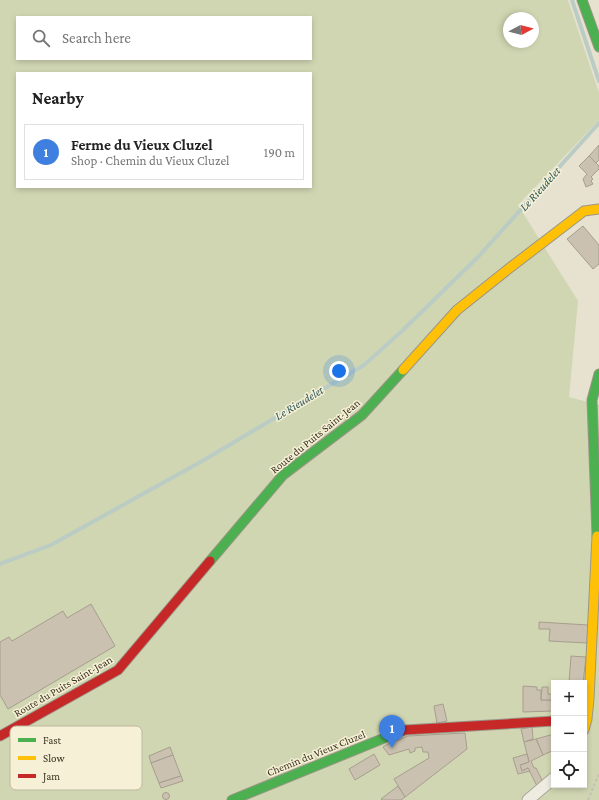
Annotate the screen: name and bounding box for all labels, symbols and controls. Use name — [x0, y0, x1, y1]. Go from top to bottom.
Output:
north arrow — [503, 12, 539, 48]
search box — [16, 16, 312, 60]
icon: search — [30, 27, 52, 49]
text: Search here — [62, 30, 131, 46]
text: Nearby — [32, 89, 84, 108]
text: Ferme du Vieux Cluzel — [71, 137, 213, 153]
text: 1 — [44, 145, 48, 160]
text: 190 m — [264, 145, 295, 160]
text: Shop · Chemin du Vieux Cluzel — [71, 153, 230, 168]
water label: Le Rieudelet — [517, 164, 564, 214]
your location — [329, 361, 349, 381]
water label: Le Rieudelet — [272, 383, 326, 423]
street label: Route du Puits Saint-Jean — [268, 396, 363, 476]
street label: Route du Puits Saint-Jean — [12, 653, 115, 720]
map controls — [551, 680, 587, 788]
button: + — [551, 680, 587, 716]
pin: 1 — [379, 715, 405, 748]
button: − — [551, 716, 587, 752]
legend — [10, 726, 142, 790]
street label: Chemin du Vieux Cluzel — [265, 728, 367, 778]
text: Fast — [43, 734, 62, 746]
text: Slow — [43, 752, 65, 764]
button: locate — [551, 752, 587, 788]
text: Jam — [42, 770, 60, 783]

